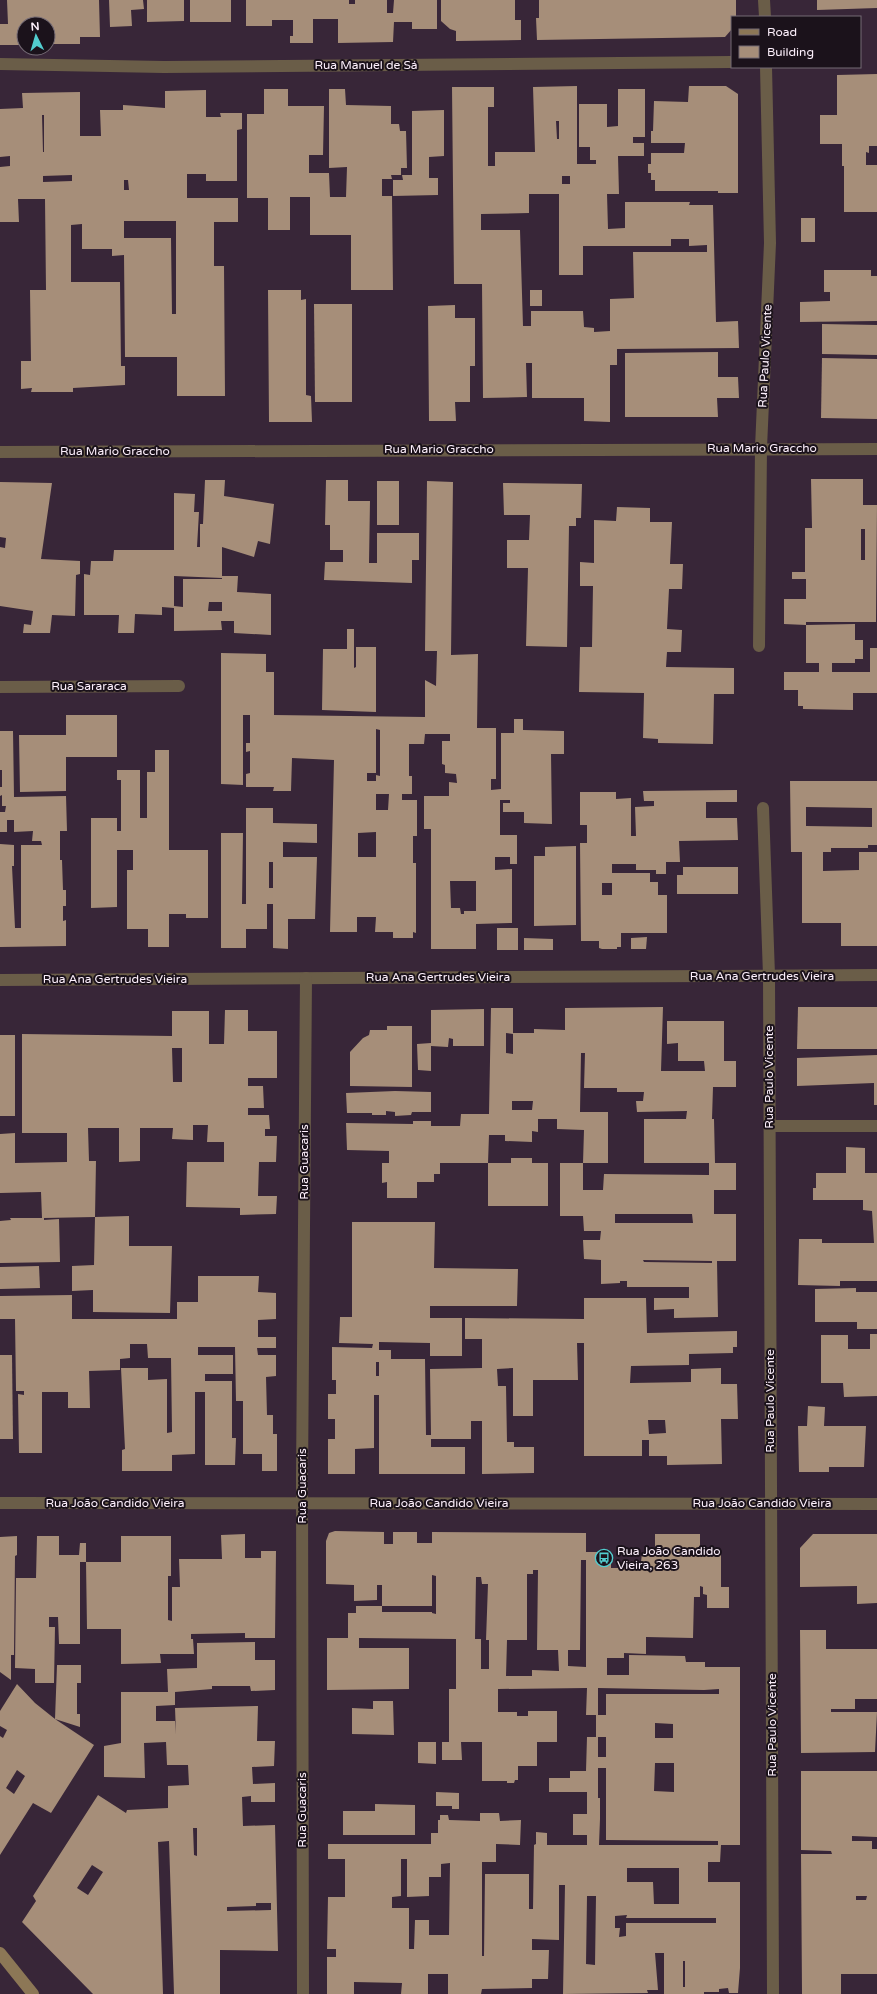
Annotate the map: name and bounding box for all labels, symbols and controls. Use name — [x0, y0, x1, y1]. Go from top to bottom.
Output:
north arrow — [16, 16, 56, 56]
legend — [731, 16, 861, 68]
text: N — [30, 20, 40, 33]
text: Road — [767, 25, 797, 39]
text: Building — [767, 45, 814, 59]
street label: Rua Manuel de Sá — [314, 58, 418, 72]
street label: Rua Paulo Vicente — [755, 304, 775, 408]
street label: Rua Mario Graccho — [707, 441, 817, 455]
street label: Rua Mario Graccho — [384, 442, 494, 456]
street label: Rua Mario Graccho — [60, 444, 170, 458]
street label: Rua Sararaca — [51, 679, 127, 693]
street label: Rua Ana Gertrudes Vieira — [690, 969, 834, 983]
street label: Rua Ana Gertrudes Vieira — [366, 970, 510, 984]
street label: Rua Ana Gertrudes Vieira — [43, 972, 187, 986]
street label: Rua Paulo Vicente — [762, 1025, 776, 1129]
street label: Rua Guacaris — [297, 1124, 311, 1200]
street label: Rua Paulo Vicente — [763, 1349, 777, 1453]
street label: Rua Guacaris — [295, 1448, 309, 1524]
street label: Rua João Candido Vieira — [45, 1496, 185, 1510]
street label: Rua João Candido Vieira — [369, 1496, 509, 1510]
street label: Rua João Candido Vieira — [692, 1496, 832, 1510]
place label: Rua João Candido Vieira, 263 — [617, 1544, 721, 1572]
bus stop icon: Rua João Candido Vieira, 263 — [594, 1548, 614, 1568]
street label: Rua Paulo Vicente — [765, 1673, 779, 1777]
street label: Rua Guacaris — [295, 1772, 309, 1848]

